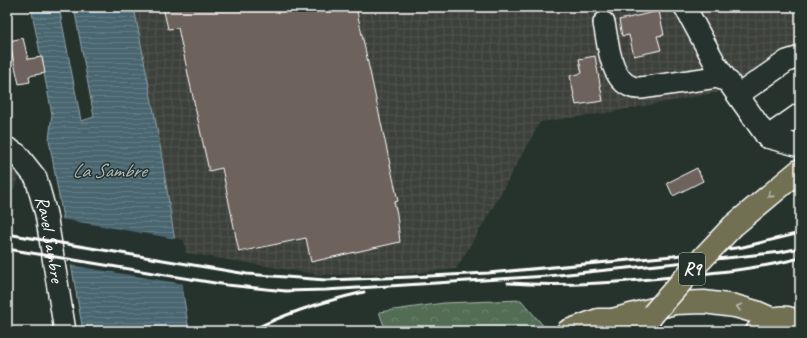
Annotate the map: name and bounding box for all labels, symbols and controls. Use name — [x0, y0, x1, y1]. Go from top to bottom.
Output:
water label: La Sambre — [72, 158, 149, 183]
one-way arrow — [767, 190, 774, 197]
street label: Ravel Sambre — [30, 193, 69, 286]
road number: R9 — [679, 253, 705, 285]
one-way arrow — [736, 303, 743, 312]

